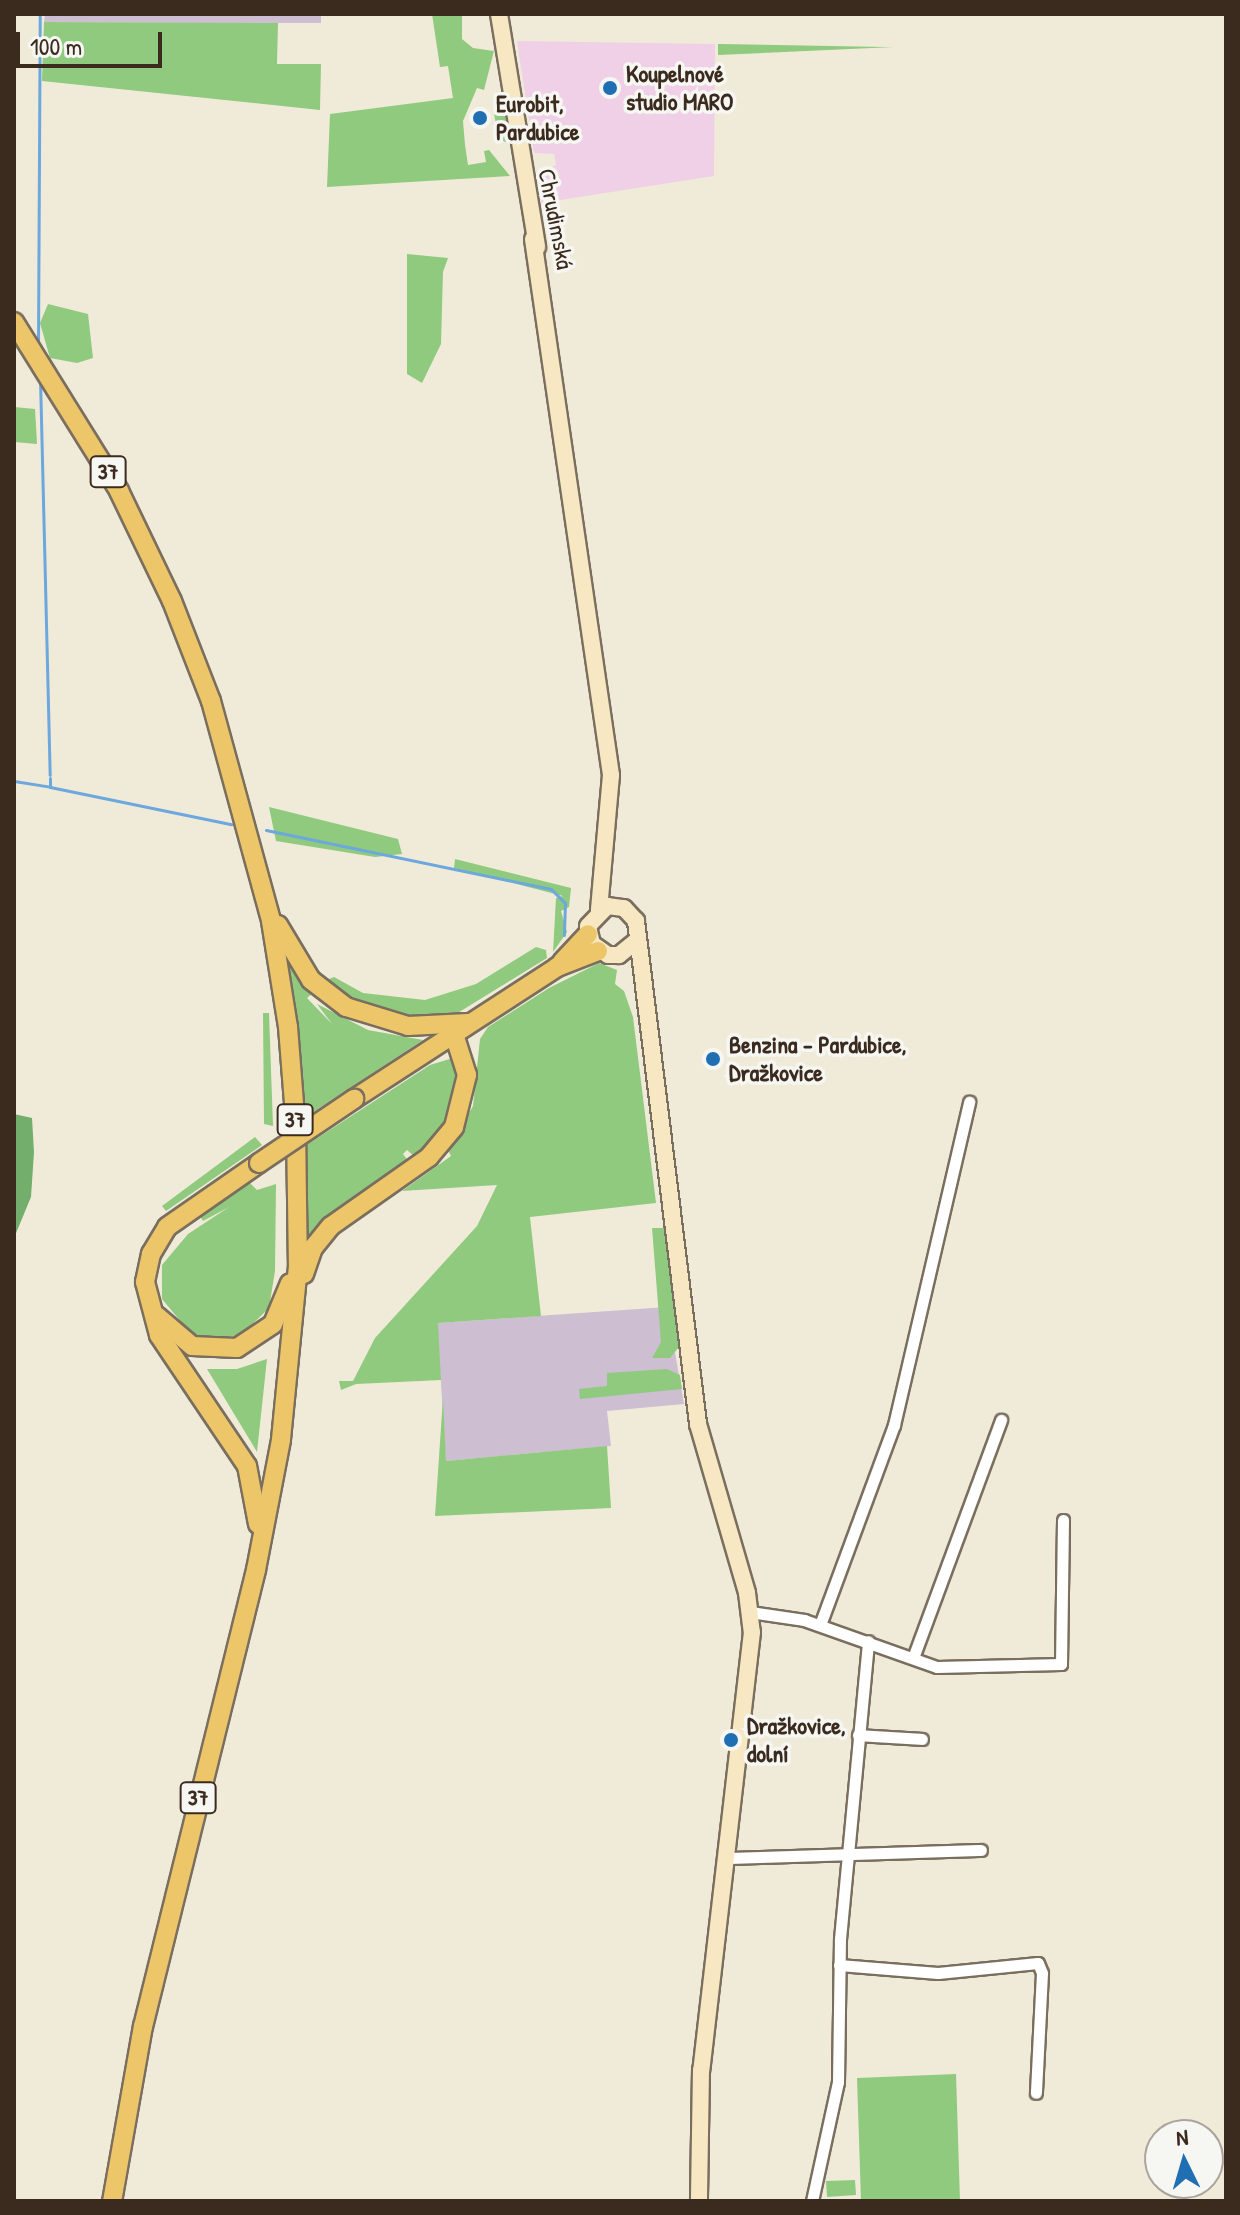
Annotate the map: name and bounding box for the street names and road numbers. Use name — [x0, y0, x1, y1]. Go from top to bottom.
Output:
street label: Chrudimská — [532, 166, 580, 272]
road number: 37 — [88, 454, 128, 490]
road number: 37 — [275, 1102, 315, 1138]
road number: 37 — [178, 1780, 218, 1816]

